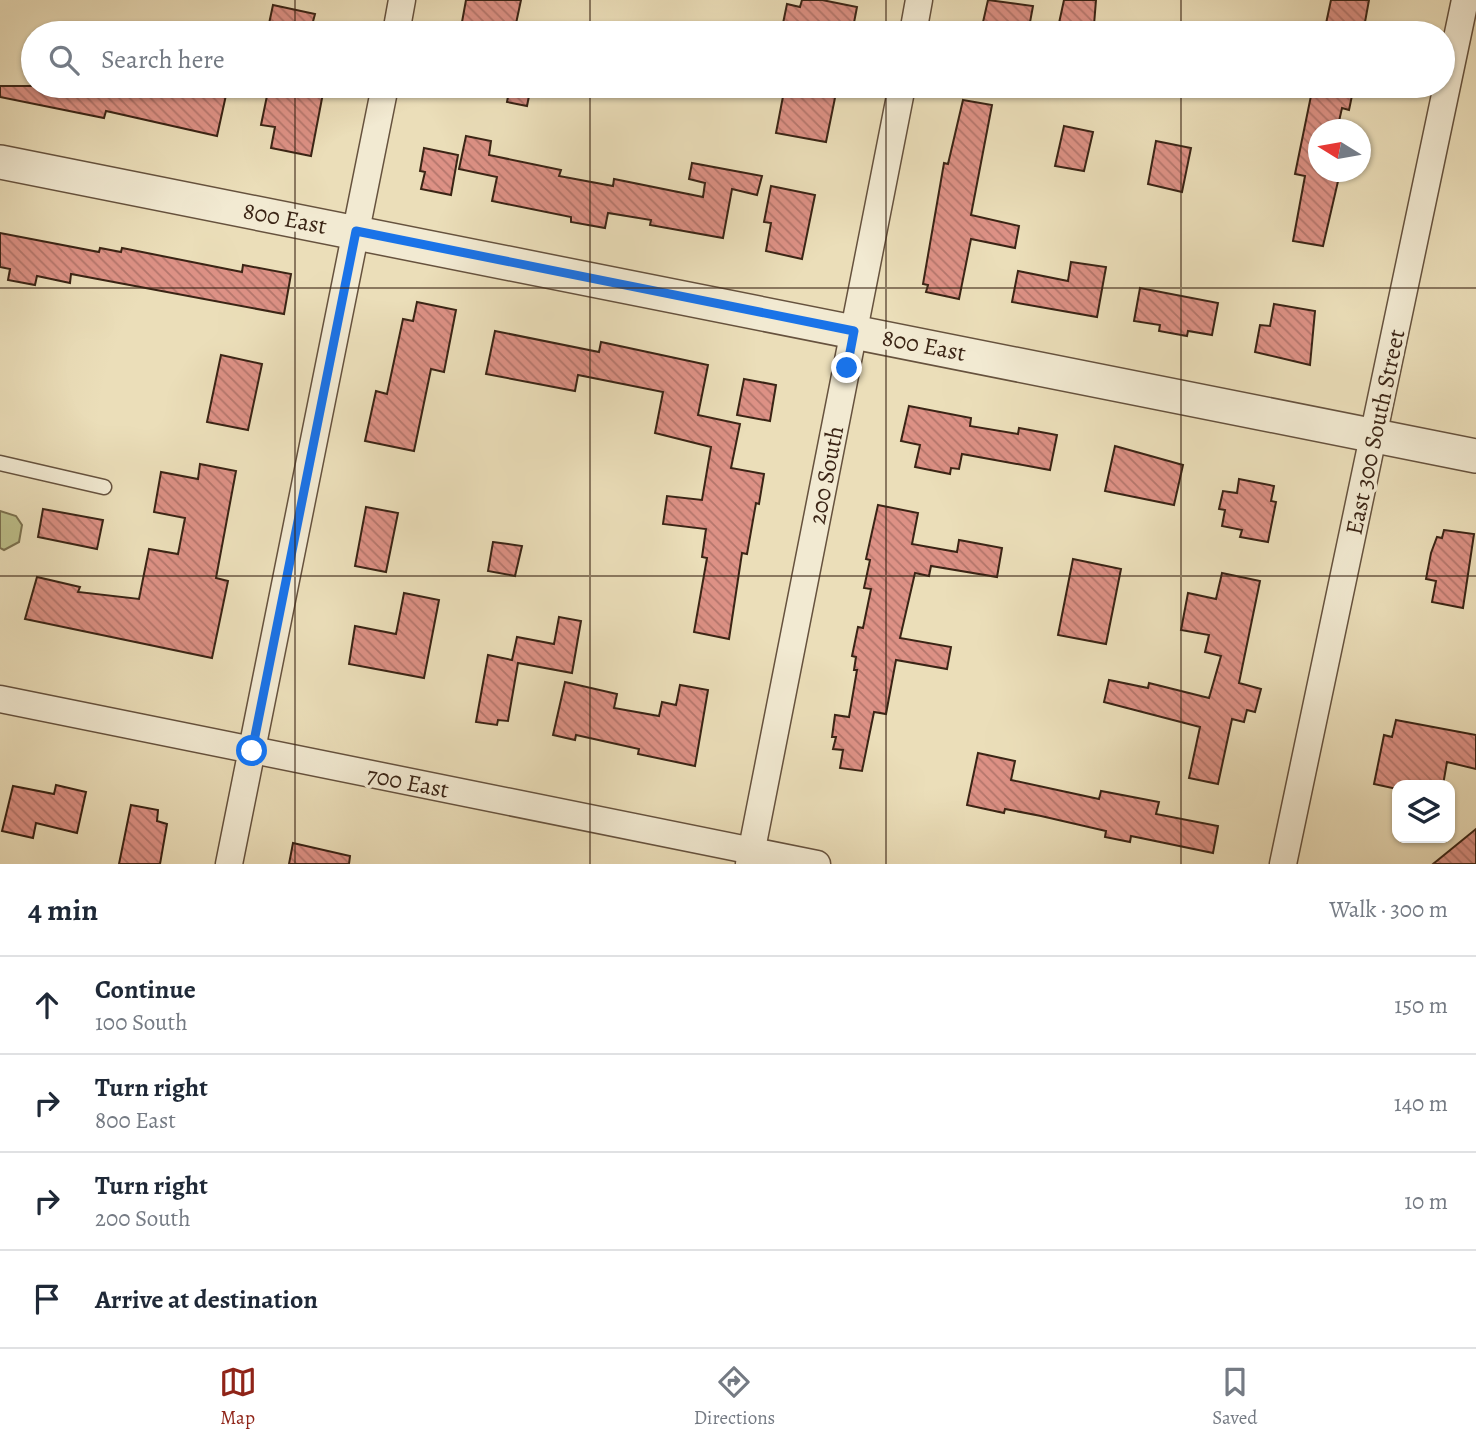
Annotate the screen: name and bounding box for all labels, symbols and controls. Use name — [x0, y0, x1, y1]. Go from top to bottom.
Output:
search box — [21, 21, 1455, 98]
icon: search — [45, 41, 83, 79]
text: Search here — [101, 42, 225, 77]
north arrow — [1308, 119, 1371, 182]
street label: 800 East — [241, 194, 330, 242]
street label: 800 East — [880, 321, 969, 369]
street label: East 300 South Street — [1338, 326, 1412, 538]
route end — [831, 352, 862, 383]
street label: 200 South — [801, 423, 851, 527]
route start — [236, 735, 267, 766]
street label: 700 East — [364, 758, 452, 806]
map controls — [1392, 780, 1455, 843]
button: layers — [1392, 780, 1455, 843]
text: 4 min — [28, 890, 98, 930]
text: Walk · 300 m — [1329, 894, 1448, 925]
text: Continue — [95, 972, 196, 1007]
icon: ahead — [28, 986, 66, 1024]
text: 150 m — [1394, 990, 1448, 1021]
text: 100 South — [95, 1007, 187, 1038]
text: Turn right — [95, 1070, 208, 1105]
icon: right — [28, 1084, 66, 1122]
text: 140 m — [1394, 1088, 1448, 1119]
text: 800 East — [95, 1105, 176, 1136]
text: Turn right — [95, 1168, 208, 1203]
icon: right — [28, 1182, 66, 1220]
text: 10 m — [1404, 1186, 1448, 1217]
text: 200 South — [95, 1203, 191, 1234]
icon: arrive — [28, 1280, 66, 1318]
text: Arrive at destination — [95, 1282, 318, 1317]
tab: Map — [219, 1363, 257, 1431]
tab: Directions — [694, 1363, 775, 1431]
tab: Saved — [1212, 1363, 1257, 1431]

